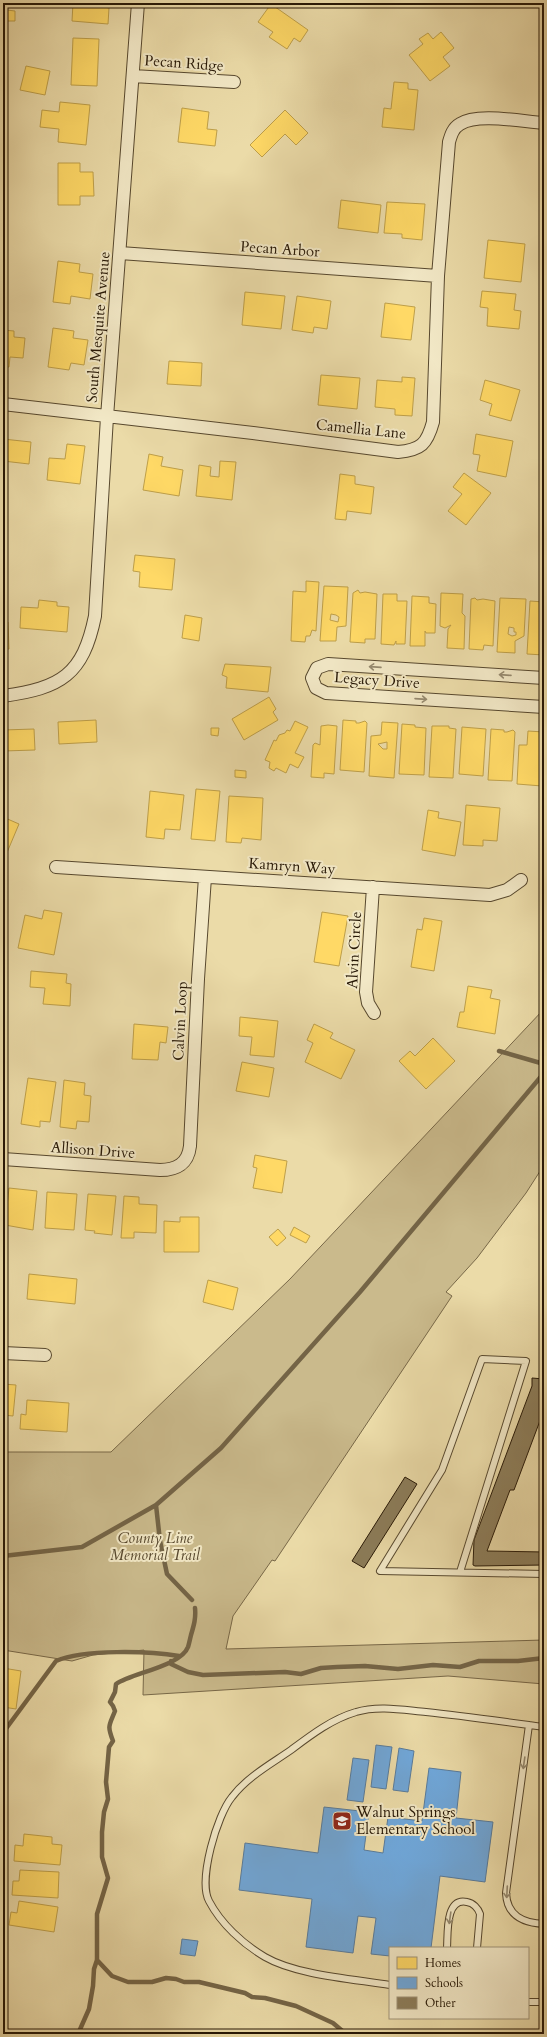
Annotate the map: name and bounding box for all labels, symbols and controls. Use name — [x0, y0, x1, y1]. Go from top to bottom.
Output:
street label: Pecan Ridge — [144, 50, 224, 76]
street label: Pecan Arbor — [240, 236, 321, 262]
street label: South Mesquite Avenue — [81, 250, 115, 403]
street label: Camellia Lane — [315, 414, 407, 444]
one-way arrow — [369, 663, 382, 671]
street label: Legacy Drive — [333, 667, 421, 693]
one-way arrow — [499, 672, 512, 679]
one-way arrow — [414, 696, 427, 703]
street label: Kamryn Way — [248, 853, 336, 879]
street label: Alvin Circle — [342, 911, 366, 989]
street label: Calvin Loop — [168, 981, 192, 1061]
street label: Allison Drive — [50, 1137, 136, 1163]
park label: County Line Memorial Trail — [110, 1528, 201, 1565]
one-way arrow — [520, 1757, 528, 1770]
place label: Walnut Springs Elementary School — [355, 1802, 475, 1839]
school or university icon: Walnut Springs Elementary School — [331, 1810, 353, 1832]
one-way arrow — [503, 1885, 510, 1898]
one-way arrow — [446, 1911, 454, 1924]
legend — [389, 1947, 529, 2019]
text: Homes — [425, 1955, 461, 1971]
text: Schools — [425, 1975, 463, 1991]
text: Other — [425, 1995, 456, 2011]

